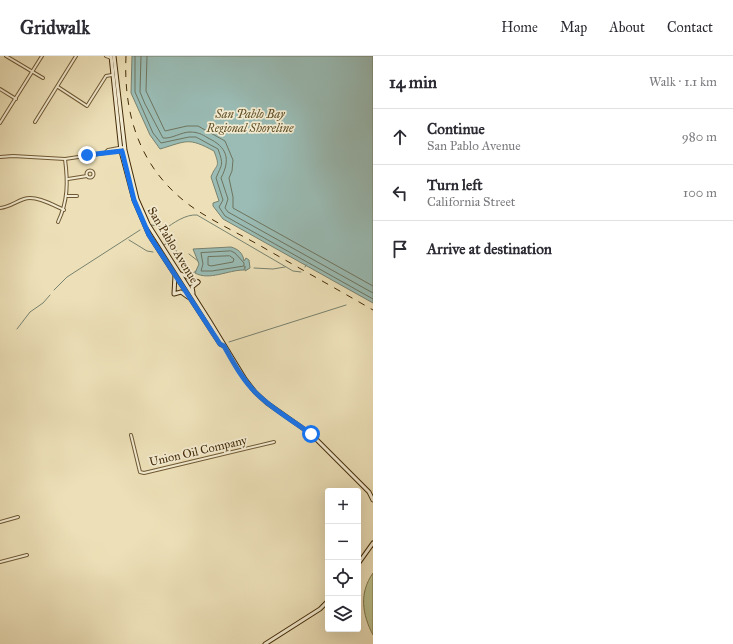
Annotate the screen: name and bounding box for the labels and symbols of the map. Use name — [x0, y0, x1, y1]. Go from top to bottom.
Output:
park label: San Pablo Bay Regional Shoreline — [206, 107, 294, 135]
route end — [78, 146, 96, 164]
street label: San Pablo Avenue — [145, 204, 201, 286]
route start — [302, 425, 320, 443]
street label: Union Oil Company — [148, 433, 249, 469]

